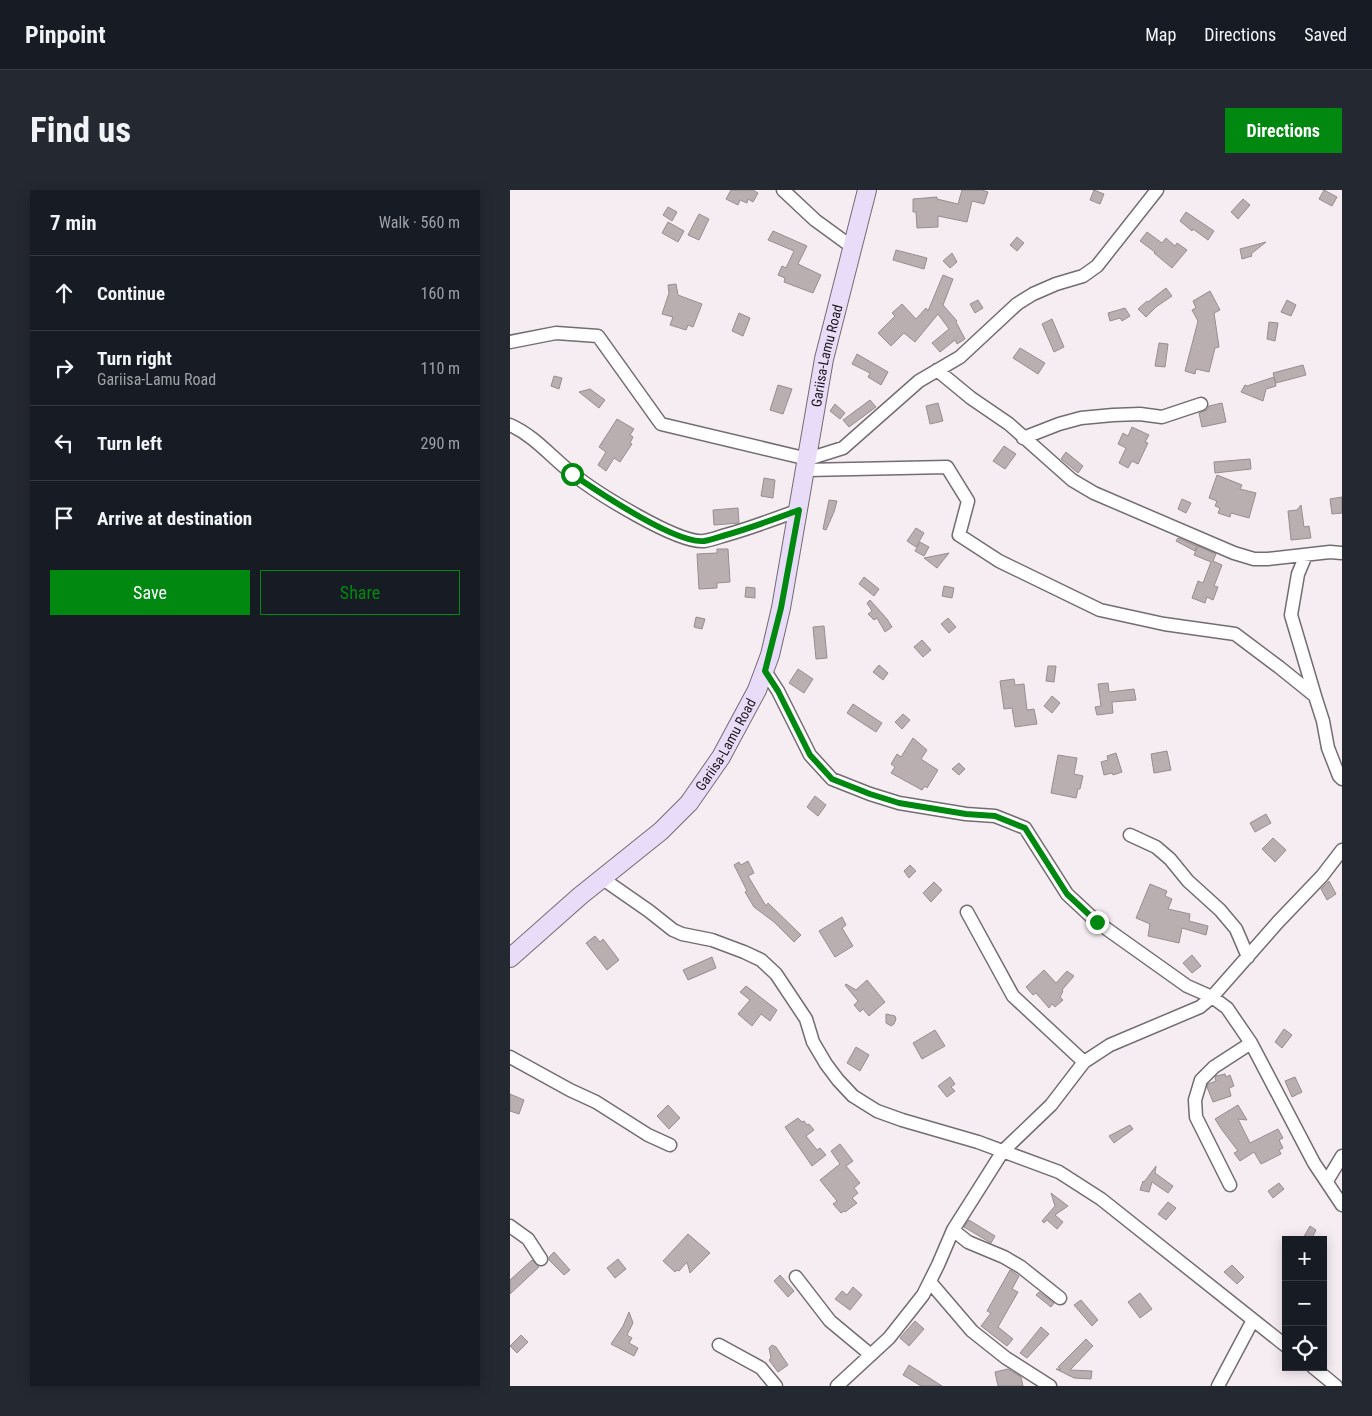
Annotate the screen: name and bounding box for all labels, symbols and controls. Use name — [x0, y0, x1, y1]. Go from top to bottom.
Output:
text: Pinpoint — [25, 21, 106, 49]
text: Map — [1145, 24, 1176, 45]
text: Directions — [1204, 24, 1276, 45]
text: Saved — [1304, 24, 1347, 45]
button: Directions — [1225, 108, 1342, 153]
text: Find us — [30, 110, 131, 151]
text: 7 min — [50, 211, 97, 235]
text: Walk · 560 m — [379, 213, 460, 232]
icon: ahead — [50, 279, 78, 307]
text: Continue — [97, 282, 165, 305]
text: 160 m — [421, 284, 460, 303]
street label: Gariisa-Lamu Road — [808, 303, 846, 408]
text: Turn right — [97, 347, 172, 370]
icon: right — [50, 354, 78, 382]
text: 110 m — [421, 359, 460, 378]
text: Gariisa-Lamu Road — [97, 370, 216, 389]
icon: left — [50, 429, 78, 457]
text: Turn left — [97, 432, 162, 455]
text: 290 m — [421, 434, 460, 453]
route start — [561, 463, 584, 486]
icon: arrive — [50, 504, 78, 532]
text: Arrive at destination — [97, 507, 252, 530]
button: Save — [50, 570, 250, 615]
button: Share — [260, 570, 460, 615]
street label: Gariisa-Lamu Road — [692, 696, 759, 794]
route end — [1086, 911, 1109, 934]
map controls — [1282, 1236, 1327, 1371]
button: + — [1282, 1236, 1327, 1281]
button: − — [1282, 1281, 1327, 1326]
button: locate — [1282, 1326, 1327, 1371]

